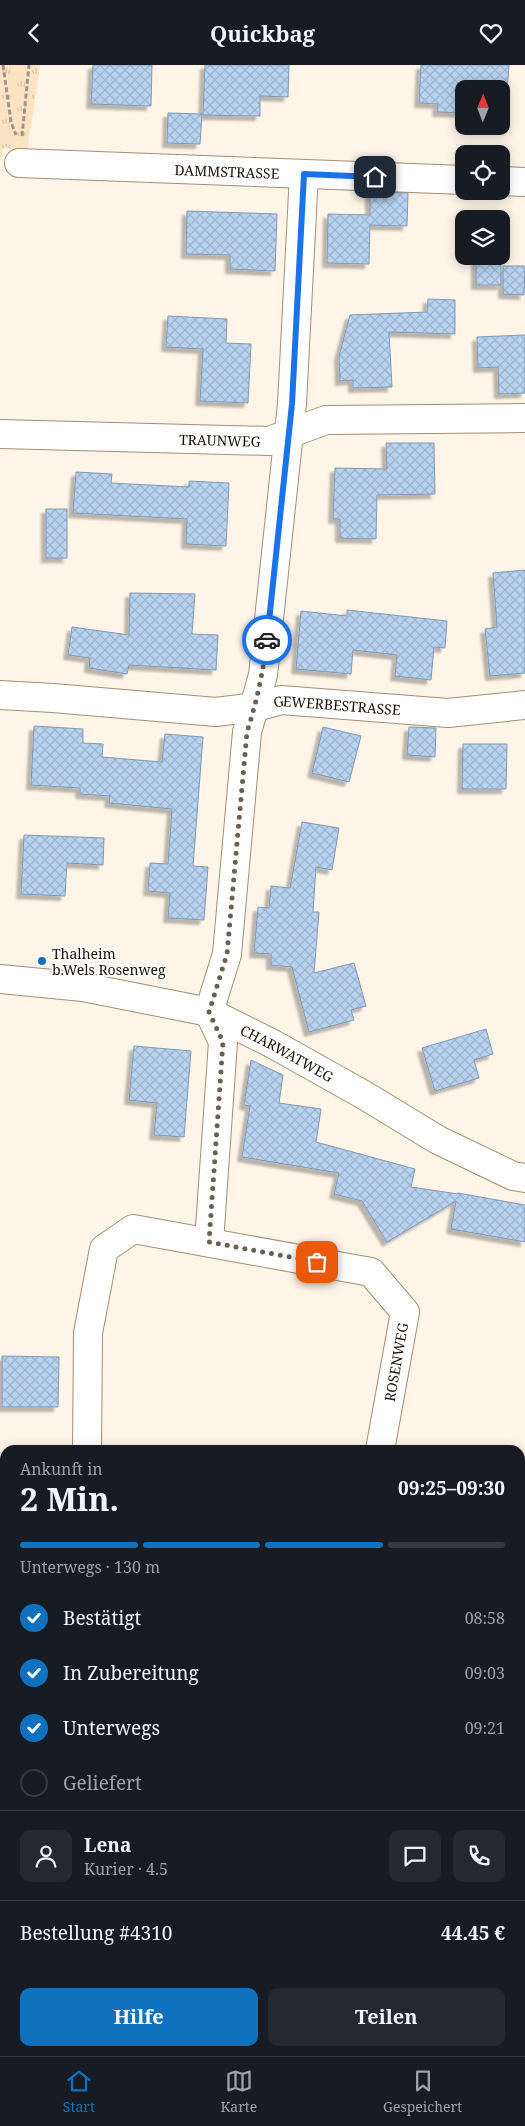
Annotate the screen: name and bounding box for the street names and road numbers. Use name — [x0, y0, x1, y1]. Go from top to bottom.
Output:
street label: DAMMSTRASSE — [174, 159, 280, 182]
street label: TRAUNWEG — [179, 429, 261, 450]
street label: GEWERBESTRASSE — [271, 690, 402, 719]
street label: CHARWATWEG — [238, 1020, 337, 1086]
street label: ROSENWEG — [380, 1321, 412, 1403]

